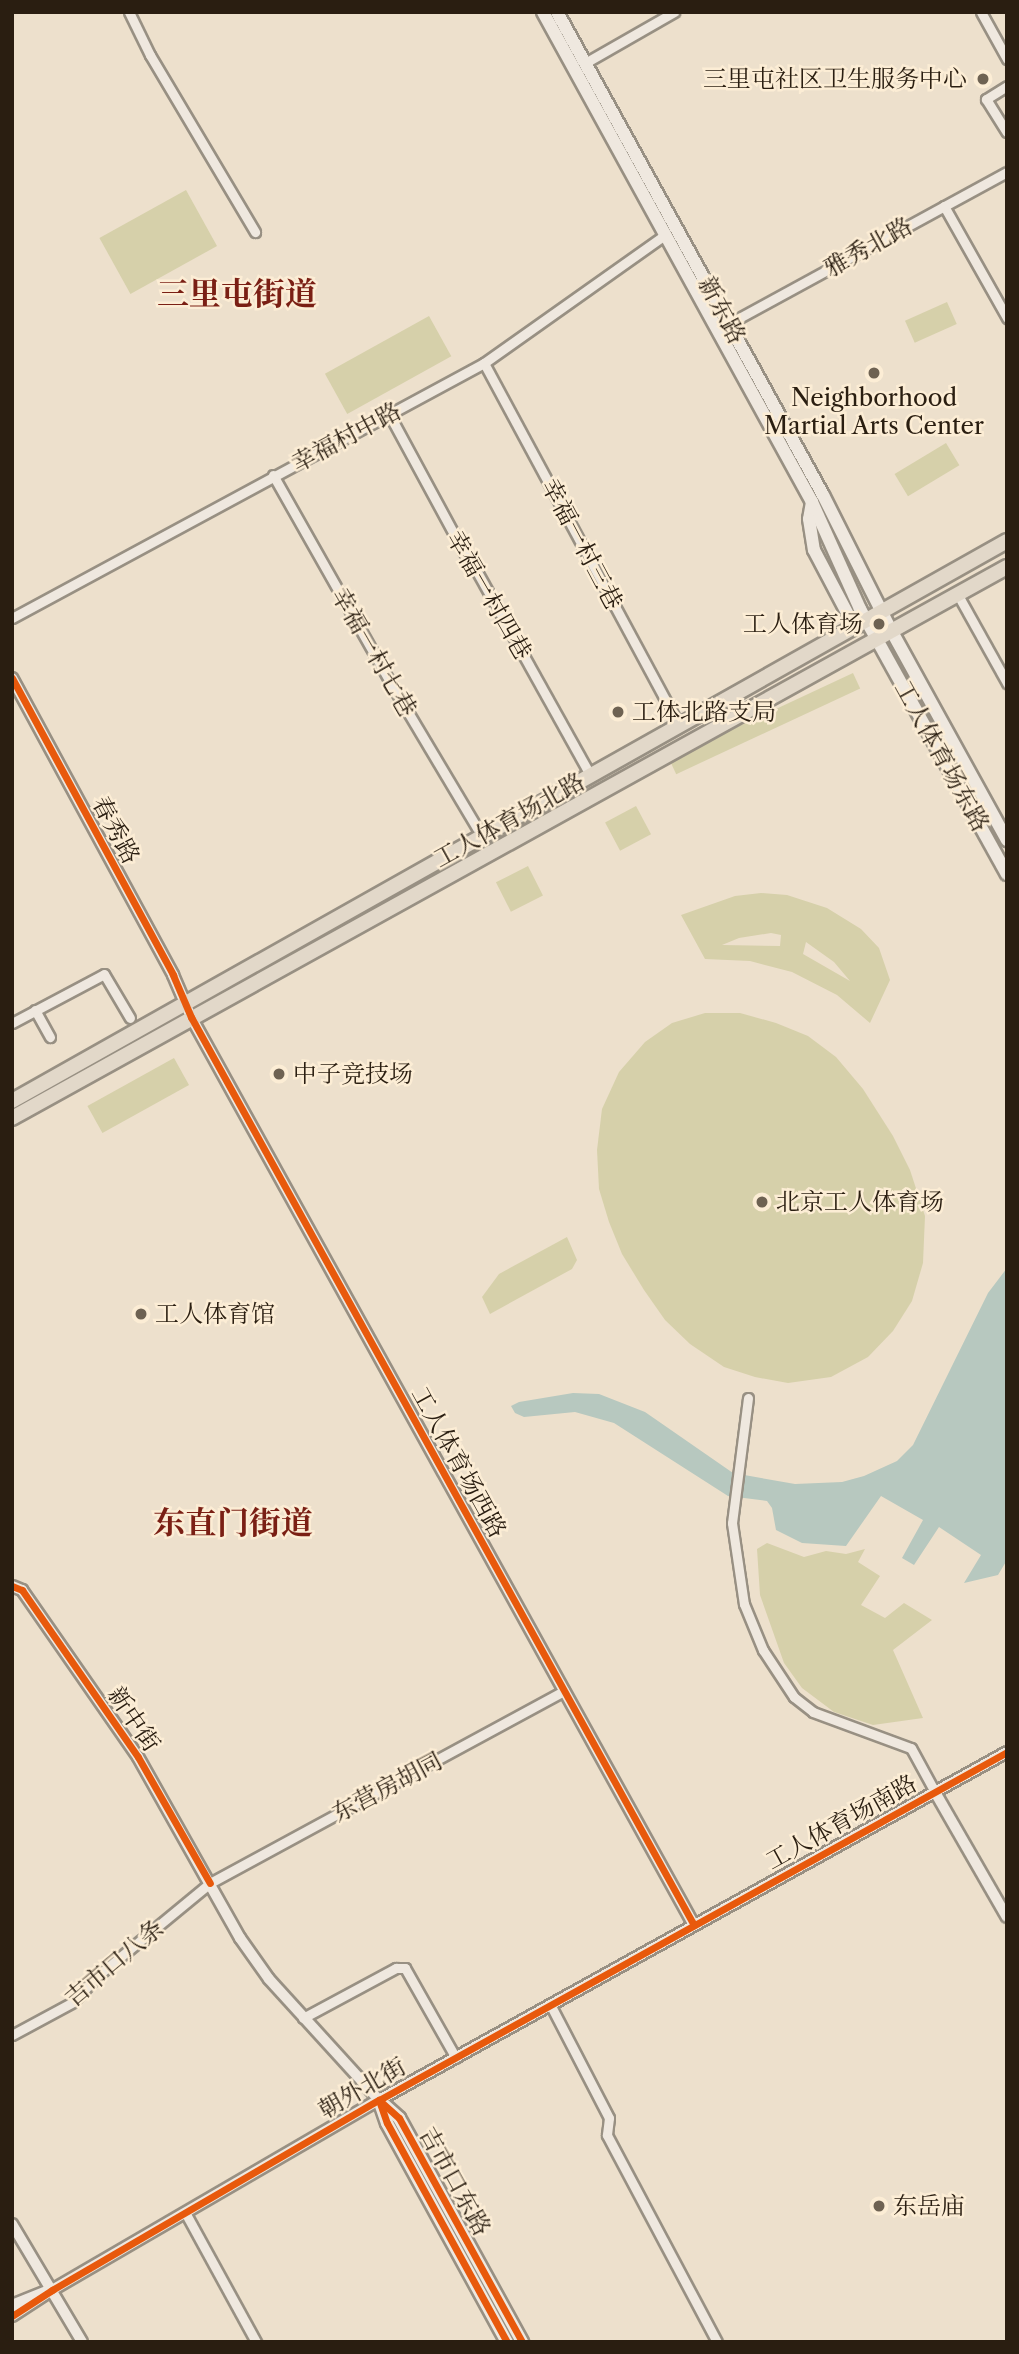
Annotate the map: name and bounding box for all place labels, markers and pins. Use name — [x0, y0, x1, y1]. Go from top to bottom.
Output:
place label: 三里屯社区卫生服务中心 — [703, 65, 967, 93]
marker: 三里屯社区卫生服务中心 — [973, 69, 993, 89]
marker: Neighborhood Martial Arts Center — [866, 365, 882, 381]
place label: Neighborhood Martial Arts Center — [763, 384, 985, 440]
place label: 工人体育场 — [743, 610, 863, 638]
marker: 工人体育场 — [869, 614, 889, 634]
place label: 工体北路支局 — [632, 698, 776, 726]
marker: 工体北路支局 — [610, 704, 626, 720]
place label: 中子竞技场 — [293, 1060, 413, 1088]
marker: 中子竞技场 — [271, 1066, 287, 1082]
place label: 北京工人体育场 — [776, 1188, 944, 1216]
marker: 北京工人体育场 — [754, 1194, 770, 1210]
place label: 工人体育馆 — [155, 1300, 275, 1328]
marker: 工人体育馆 — [133, 1306, 149, 1322]
place label: 东岳庙 — [893, 2192, 965, 2220]
marker: 东岳庙 — [871, 2198, 887, 2214]

